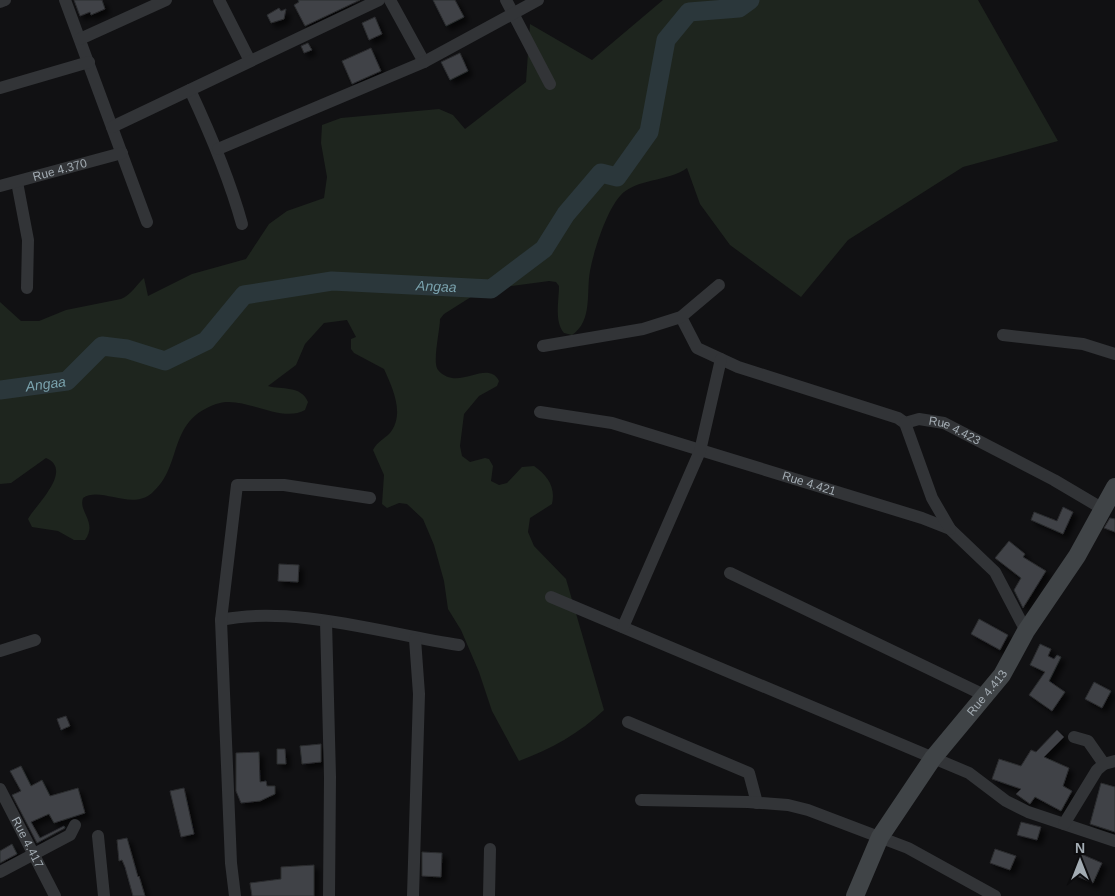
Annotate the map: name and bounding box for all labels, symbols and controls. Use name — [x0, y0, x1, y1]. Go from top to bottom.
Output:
street label: Rue 4.370 — [31, 156, 89, 184]
water label: Angaa — [415, 277, 457, 295]
water label: Angaa — [23, 373, 67, 395]
street label: Rue 4.423 — [928, 414, 983, 448]
street label: Rue 4.421 — [781, 469, 838, 498]
street label: Rue 4.413 — [964, 667, 1010, 719]
street label: Rue 4.417 — [9, 814, 46, 871]
north arrow — [1055, 836, 1105, 886]
text: N — [1075, 840, 1085, 856]

